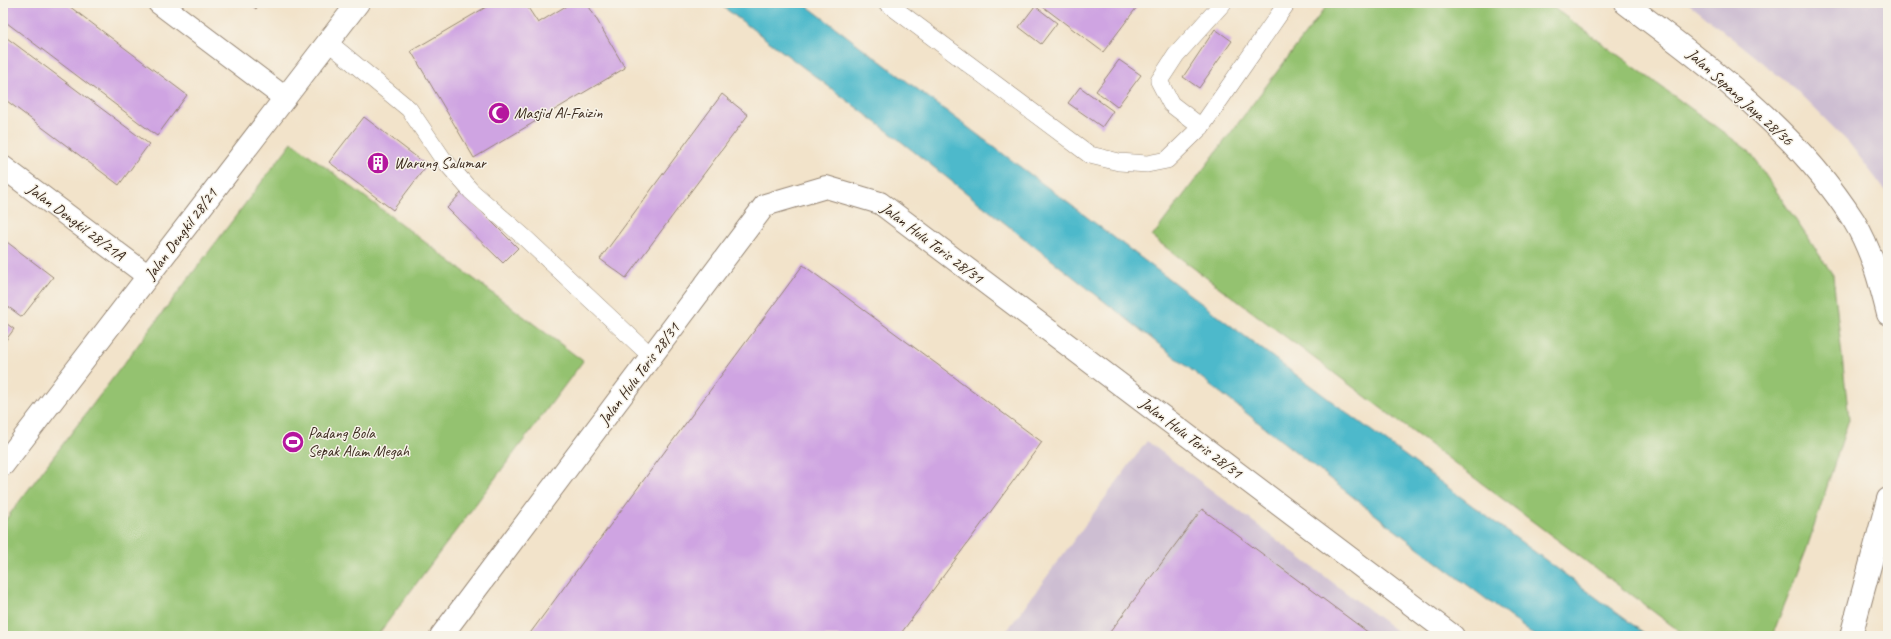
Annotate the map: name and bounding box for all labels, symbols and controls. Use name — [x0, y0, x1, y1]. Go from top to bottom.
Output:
street label: Jalan Sepang Jaya 28/36 — [1682, 43, 1798, 150]
mosque icon: Masjid Al-Faizin — [486, 100, 512, 126]
place label: Masjid Al-Faizin — [514, 103, 603, 123]
building icon: Warung Salumar — [365, 150, 391, 176]
place label: Warung Salumar — [394, 153, 487, 173]
street label: Jalan Dengkil 28/21A — [23, 178, 129, 266]
street label: Jalan Dengkil 28/21 — [140, 184, 222, 284]
street label: Jalan Hulu Teris 28/31 — [876, 197, 988, 288]
street label: Jalan Hulu Teris 28/31 — [593, 318, 684, 430]
street label: Jalan Hulu Teris 28/31 — [1135, 392, 1247, 483]
place label: Padang Bola Sepak Alam Megah — [308, 423, 410, 461]
sports icon: Padang Bola Sepak Alam Megah — [280, 429, 306, 455]

